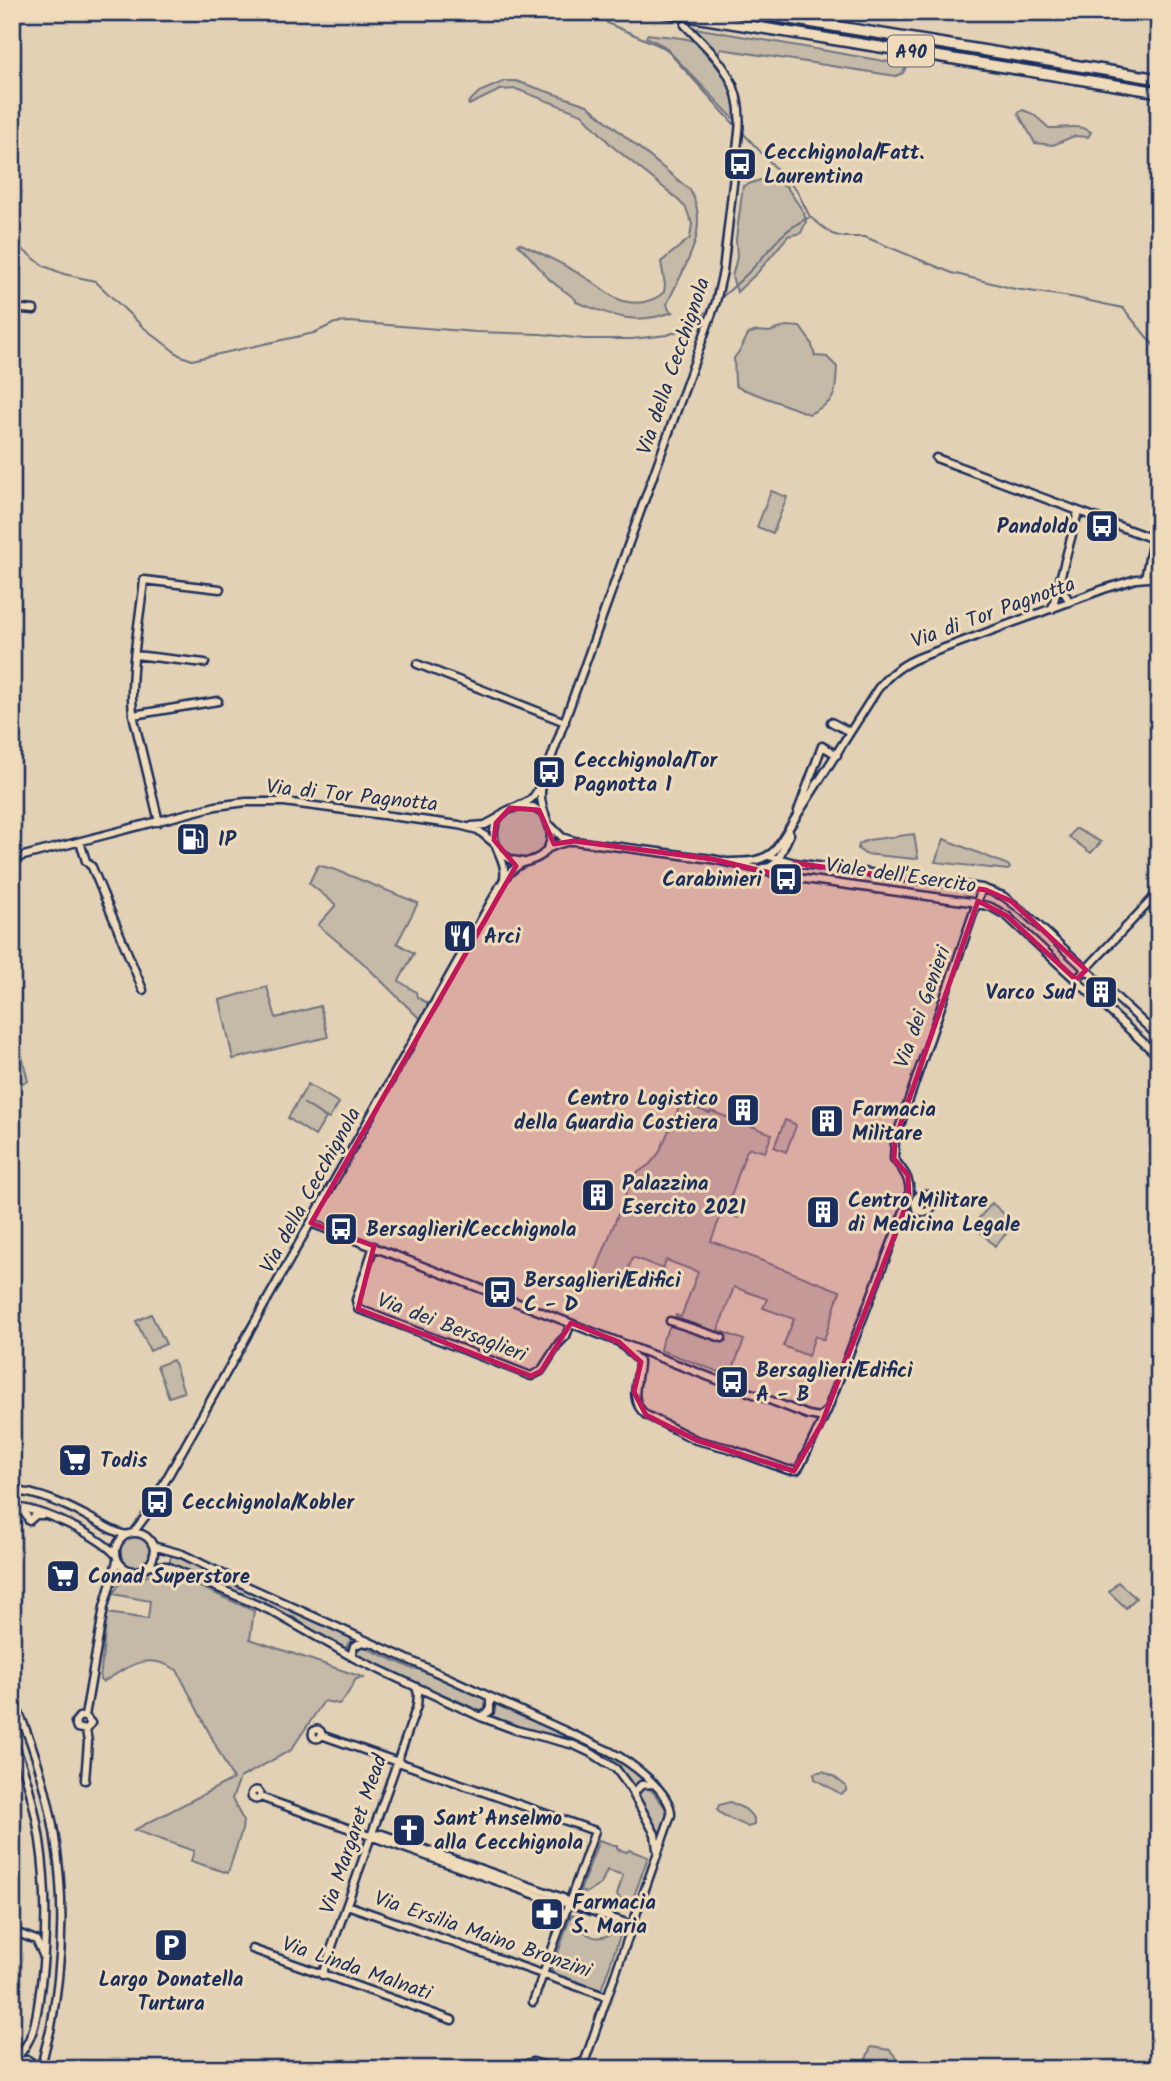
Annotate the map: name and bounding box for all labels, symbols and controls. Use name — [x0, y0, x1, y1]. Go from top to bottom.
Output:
road number: A90 — [888, 36, 934, 66]
place label: Cecchignola/Fatt. Laurentina — [764, 137, 925, 194]
bus stop icon: Cecchignola/Fatt. Laurentina — [721, 145, 759, 183]
street label: Via della Cecchignola — [629, 273, 720, 460]
bus stop icon: Pandoldo — [1083, 507, 1121, 545]
place label: Pandoldo — [997, 511, 1078, 544]
street label: Via di Tor Pagnotta — [907, 568, 1080, 658]
place label: Cecchignola/Tor Pagnotta 1 — [574, 745, 719, 802]
bus stop icon: Cecchignola/Tor Pagnotta 1 — [530, 753, 568, 791]
street label: Via di Tor Pagnotta — [264, 771, 439, 822]
fuel station icon: IP — [174, 820, 212, 858]
place label: IP — [218, 824, 237, 857]
street label: Viale dell'Esercito — [823, 850, 978, 903]
bus stop icon: Carabinieri — [767, 860, 805, 898]
place label: Carabinieri — [662, 864, 763, 897]
restaurant icon: Arci — [441, 917, 479, 955]
place label: Arci — [484, 921, 521, 954]
street label: Via dei Genieri — [886, 941, 961, 1073]
building icon: Varco Sud — [1082, 973, 1120, 1011]
place label: Varco Sud — [985, 977, 1077, 1010]
place label: Centro Logistico della Guardia Costiera — [514, 1083, 718, 1140]
building icon: Centro Logistico della Guardia Costiera — [724, 1091, 762, 1129]
place label: Farmacia Militare — [852, 1094, 936, 1151]
street label: Via della Cecchignola — [252, 1102, 371, 1280]
building icon: Farmacia Militare — [808, 1102, 846, 1140]
place label: Palazzina Esercito 2021 — [622, 1168, 746, 1225]
building icon: Palazzina Esercito 2021 — [579, 1176, 617, 1214]
place label: Centro Militare di Medicina Legale — [848, 1185, 1020, 1242]
building icon: Centro Militare di Medicina Legale — [804, 1193, 842, 1231]
bus stop icon: Bersaglieri/Cecchignola — [322, 1210, 360, 1248]
place label: Bersaglieri/Cecchignola — [366, 1214, 577, 1247]
place label: Bersaglieri/Edifici C - D — [524, 1265, 681, 1322]
bus stop icon: Bersaglieri/Edifici C - D — [481, 1273, 519, 1311]
street label: Via dei Bersaglieri — [372, 1285, 532, 1372]
place label: Bersaglieri/Edifici A - B — [756, 1355, 913, 1412]
bus stop icon: Bersaglieri/Edifici A - B — [713, 1363, 751, 1401]
supermarket icon: Todis — [56, 1441, 94, 1479]
place label: Todis — [100, 1445, 148, 1478]
bus stop icon: Cecchignola/Kobler — [138, 1483, 176, 1521]
place label: Cecchignola/Kobler — [182, 1487, 356, 1520]
supermarket icon: Conad Superstore — [44, 1557, 82, 1595]
place label: Conad Superstore — [88, 1561, 250, 1594]
street label: Via Margaret Mead — [312, 1750, 397, 1919]
place label: Sant’Anselmo alla Cecchignola — [434, 1803, 584, 1860]
church icon: Sant’Anselmo alla Cecchignola — [390, 1811, 428, 1849]
street label: Via Ersilia Maino Bronzini — [369, 1883, 597, 1988]
place label: Farmacia S. Maria — [572, 1887, 656, 1944]
pharmacy icon: Farmacia S. Maria — [528, 1895, 566, 1933]
parking icon: Largo Donatella Turtura — [152, 1926, 190, 1964]
street label: Via Linda Malnati — [277, 1928, 437, 2011]
place label: Largo Donatella Turtura — [98, 1964, 244, 2021]

